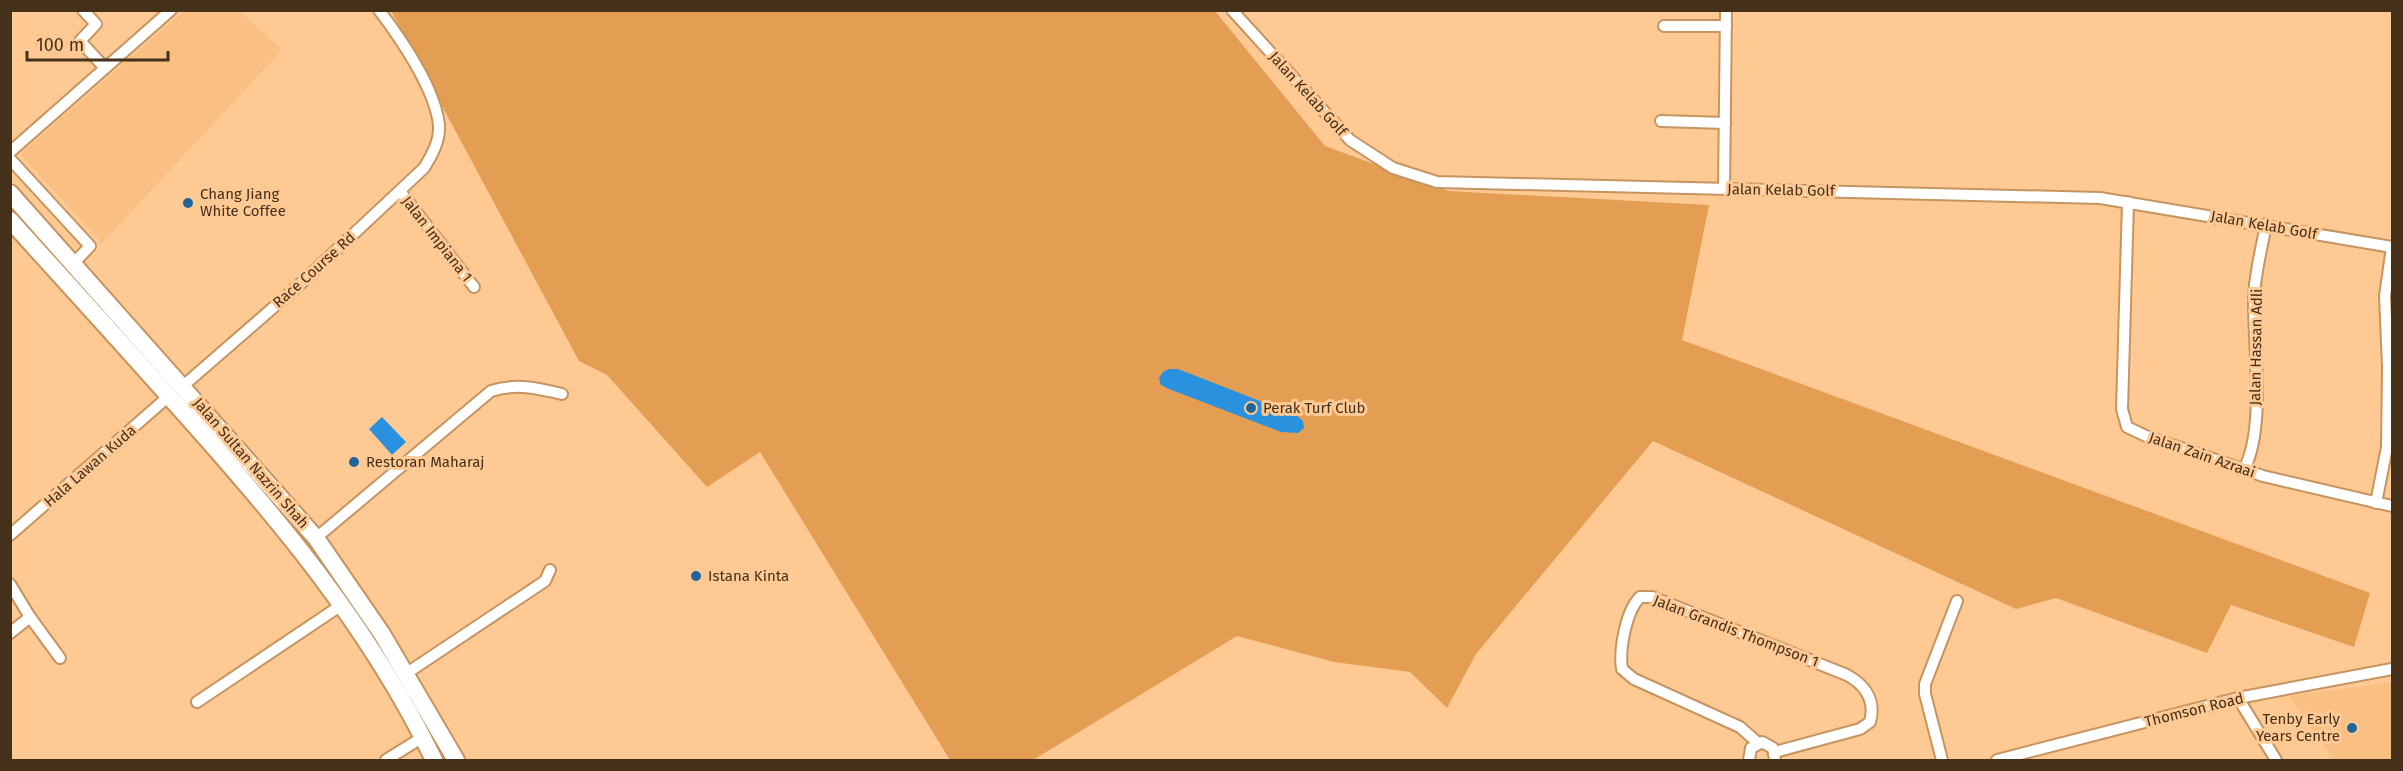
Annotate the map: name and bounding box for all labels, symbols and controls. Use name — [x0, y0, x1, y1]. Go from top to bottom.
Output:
scale bar — [27, 24, 168, 62]
text: 100 m — [36, 34, 84, 56]
street label: Jalan Kelab Golf — [1265, 48, 1351, 141]
street label: Jalan Kelab Golf — [1727, 180, 1836, 200]
place label: Chang Jiang White Coffee — [200, 185, 286, 220]
street label: Jalan Impiana 1 — [398, 193, 476, 285]
marker: Chang Jiang White Coffee — [181, 196, 195, 210]
street label: Jalan Kelab Golf — [2209, 207, 2320, 243]
street label: Race Course Rd — [269, 228, 359, 312]
street label: Jalan Hassan Adli — [2246, 288, 2266, 406]
street label: Jalan Sultan Nazrin Shah — [189, 394, 313, 532]
place label: Perak Turf Club — [1263, 399, 1365, 417]
marker: Perak Turf Club — [1244, 401, 1258, 415]
street label: Hala Lawan Kuda — [40, 421, 140, 511]
street label: Jalan Zain Azraai — [2146, 428, 2258, 482]
place label: Restoran Maharaj — [366, 453, 484, 471]
marker: Restoran Maharaj — [347, 455, 361, 469]
place label: Istana Kinta — [708, 567, 789, 585]
marker: Istana Kinta — [689, 569, 703, 583]
street label: Jalan Grandis Thompson 1 — [1651, 591, 1821, 671]
street label: Thomson Road — [2143, 689, 2245, 731]
place label: Tenby Early Years Centre — [2256, 710, 2341, 745]
marker: Tenby Early Years Centre — [2345, 721, 2359, 735]

